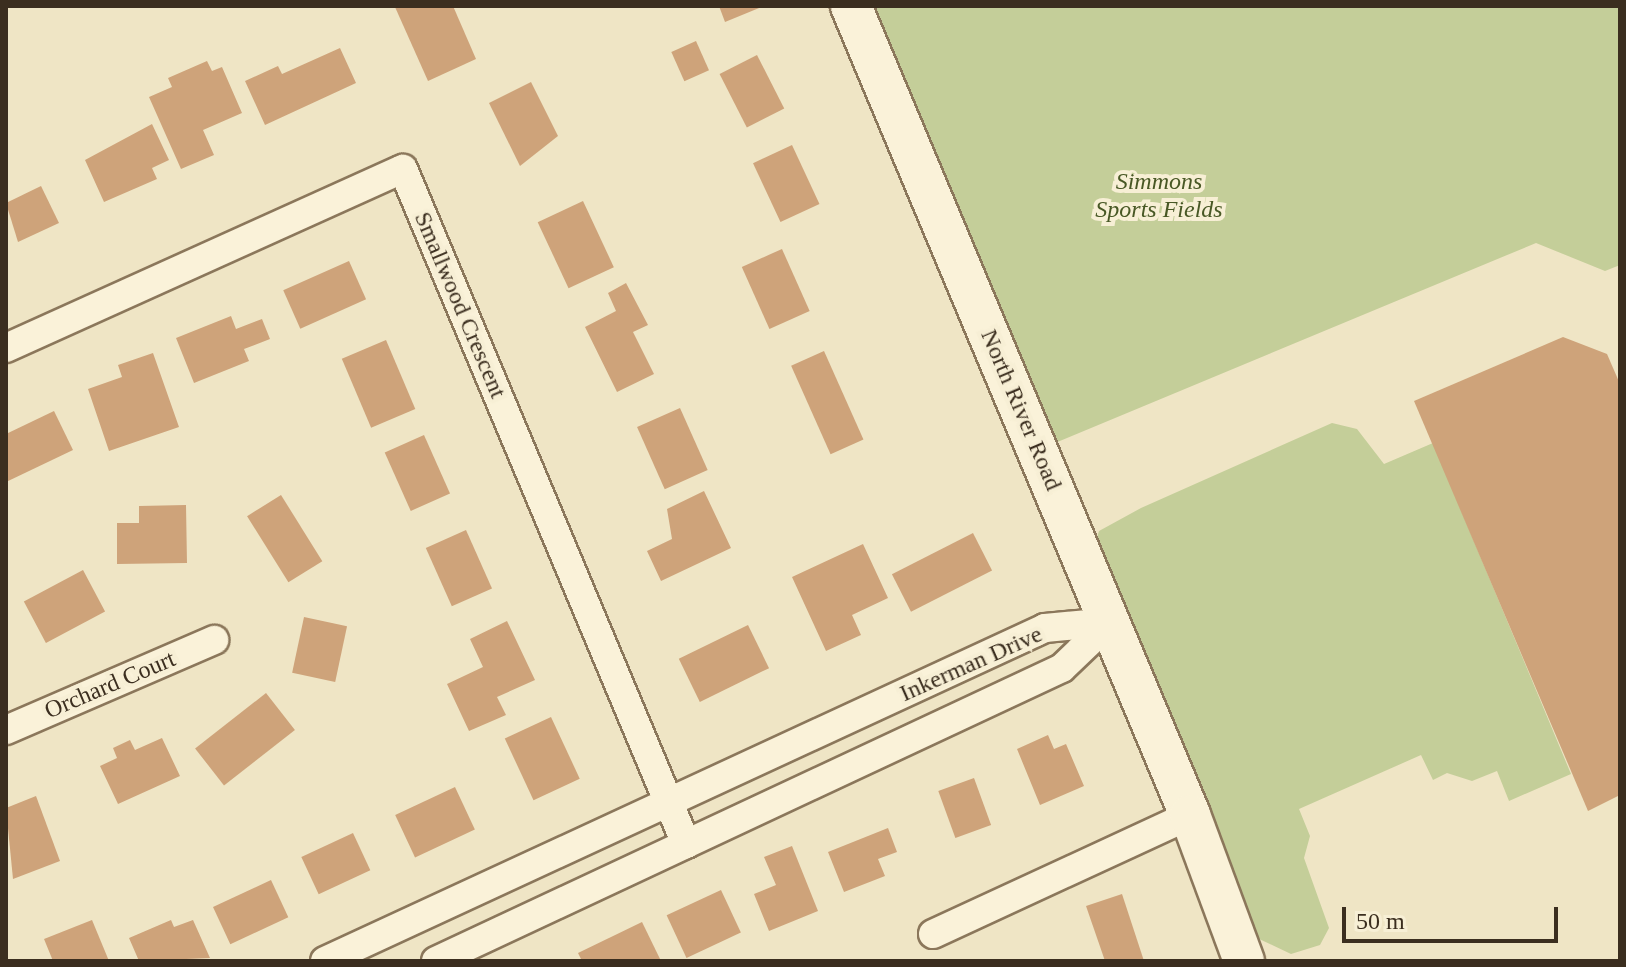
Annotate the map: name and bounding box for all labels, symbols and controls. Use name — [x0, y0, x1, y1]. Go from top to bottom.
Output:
park label: Simmons Sports Fields — [1095, 168, 1223, 224]
street label: Smallwood Crescent — [408, 208, 512, 402]
street label: North River Road — [974, 325, 1068, 495]
street label: Inkerman Drive — [895, 620, 1047, 708]
street label: Orchard Court — [40, 645, 180, 725]
scale bar — [1346, 891, 1562, 941]
text: 50 m — [1356, 908, 1405, 934]

